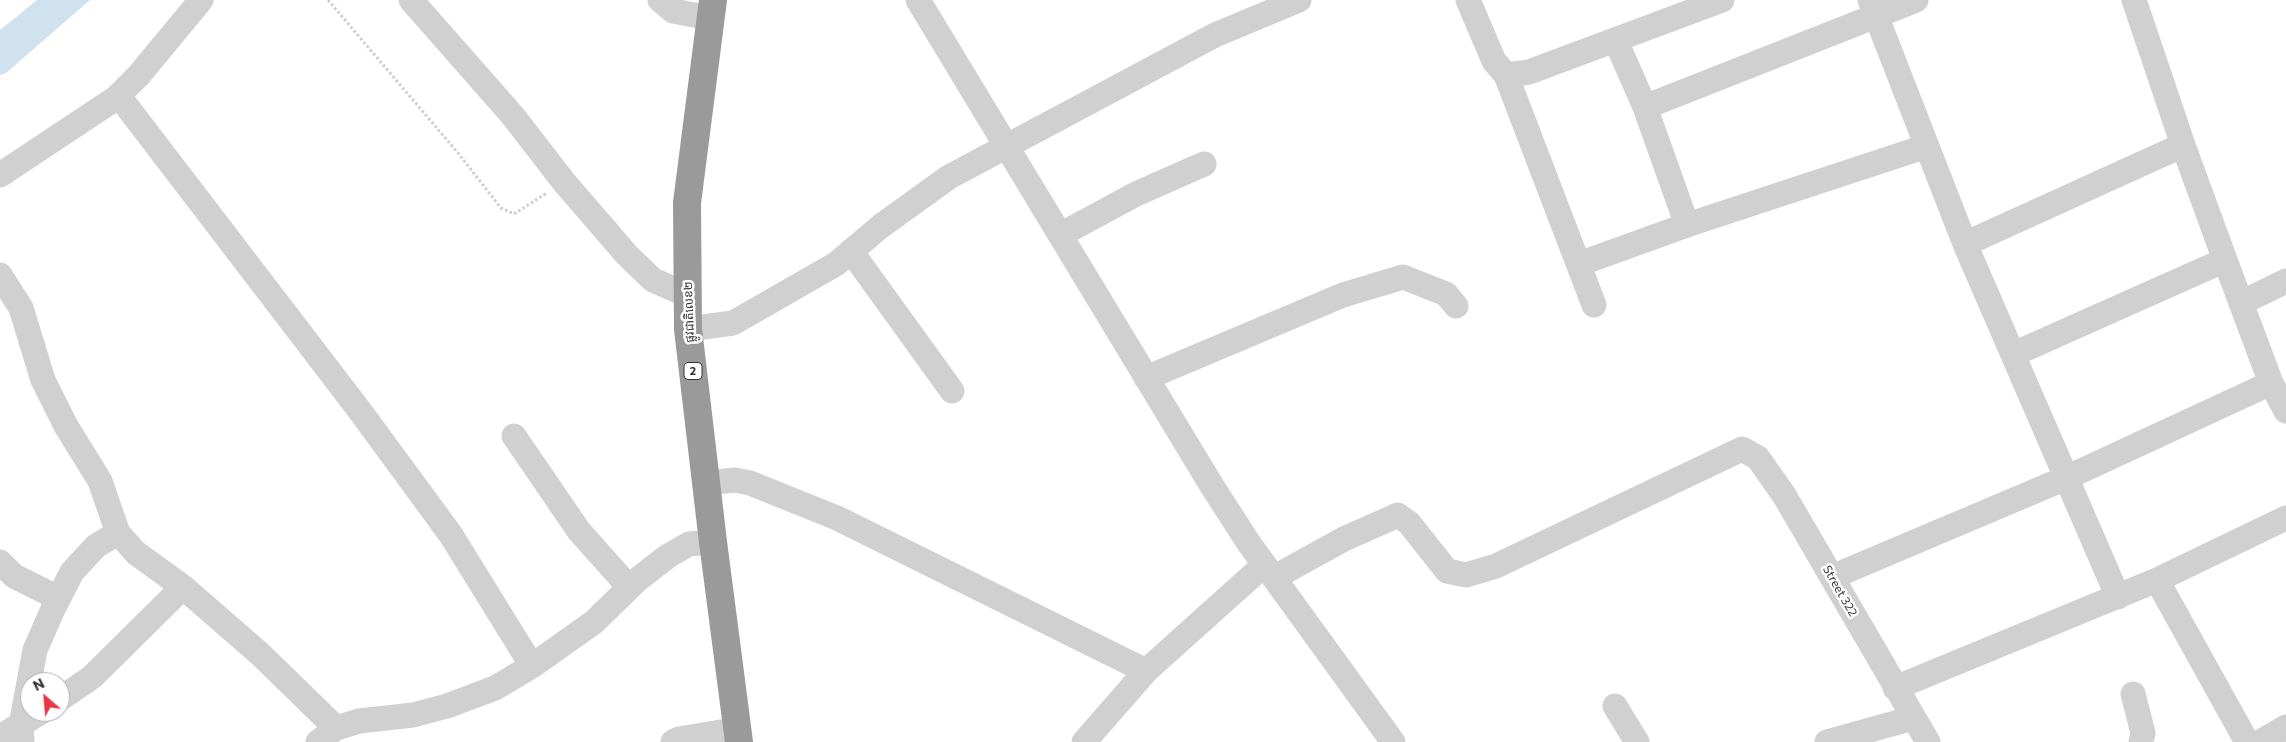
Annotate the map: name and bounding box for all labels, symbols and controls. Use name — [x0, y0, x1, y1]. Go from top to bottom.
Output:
street label: ផ្លូវជាតិលេខ២ — [681, 281, 697, 343]
road number: 2 — [684, 362, 702, 380]
street label: Street 322 — [1820, 563, 1860, 619]
north arrow — [20, 672, 70, 722]
text: N — [30, 674, 47, 694]

